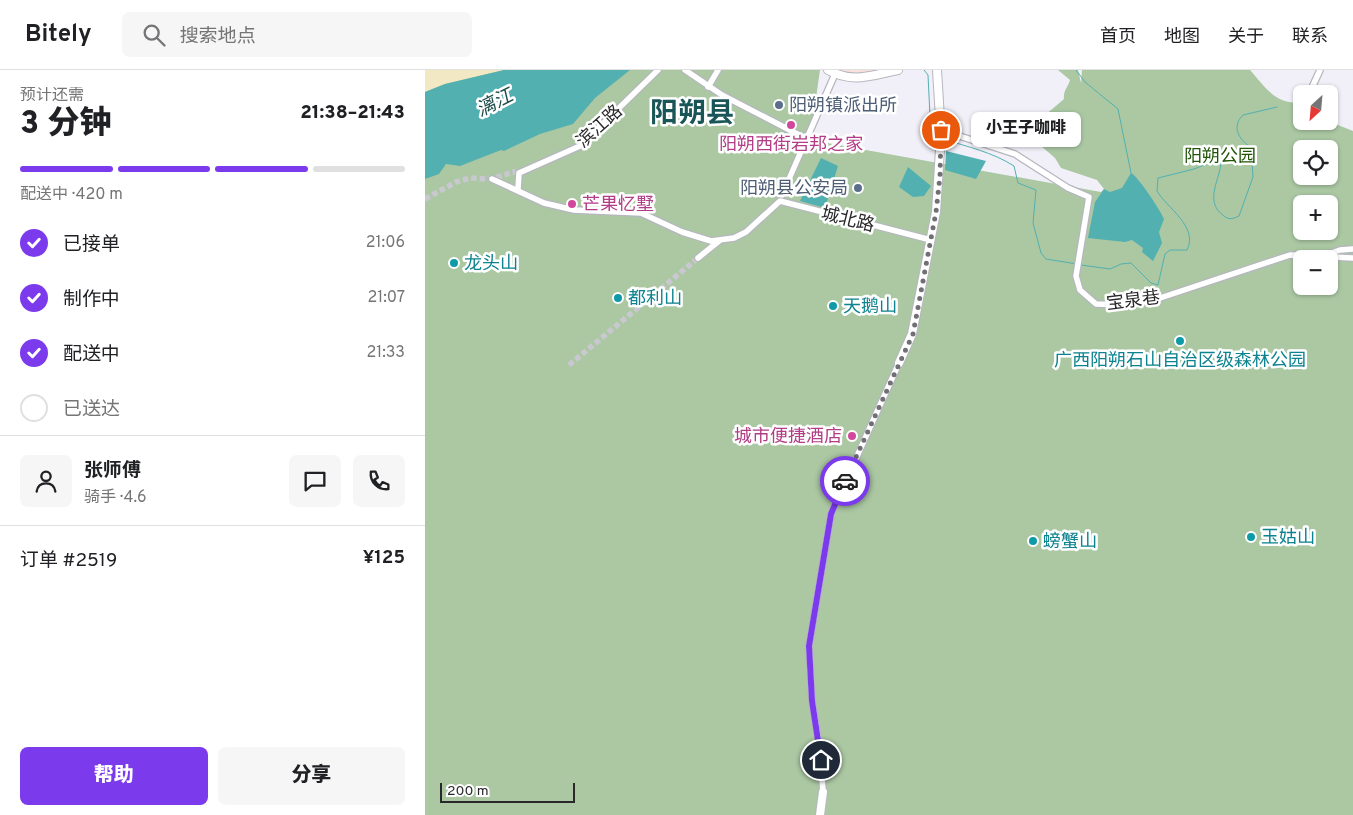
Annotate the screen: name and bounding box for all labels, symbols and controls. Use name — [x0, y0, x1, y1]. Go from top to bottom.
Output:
search box — [122, 12, 472, 57]
text: Bitely — [25, 20, 92, 50]
icon: search — [140, 21, 168, 49]
text: 搜索地点 — [180, 25, 256, 49]
text: 首页 — [1100, 26, 1136, 49]
text: 地图 — [1164, 26, 1200, 49]
text: 关于 — [1228, 26, 1264, 49]
text: 联系 — [1292, 26, 1328, 49]
water label: 漓江 — [473, 84, 519, 123]
north arrow — [1293, 85, 1337, 130]
map controls — [1293, 85, 1338, 295]
text: 预计还需 — [20, 86, 84, 106]
place label: 阳朔镇派出所 — [789, 95, 897, 118]
district label: 阳朔县 — [650, 97, 734, 133]
marker: 阳朔镇派出所 — [773, 99, 785, 111]
text: 21:38–21:43 — [300, 101, 405, 125]
street label: 滨江路 — [572, 101, 628, 154]
text: 3 分钟 — [20, 105, 111, 145]
pin — [920, 109, 962, 151]
callout: 小王子咖啡 — [971, 112, 1081, 148]
icon: bag — [927, 116, 955, 144]
marker: 阳朔西街岩邦之家 — [785, 119, 797, 131]
text: 小王子咖啡 — [986, 119, 1066, 139]
place label: 阳朔西街岩邦之家 — [719, 134, 863, 157]
button: locate — [1293, 140, 1338, 185]
park label: 阳朔公园 — [1184, 146, 1256, 169]
place label: 阳朔县公安局 — [740, 178, 848, 201]
marker: 阳朔县公安局 — [852, 182, 864, 194]
text: 配送中 · 420 m — [20, 185, 123, 205]
place label: 芒果·忆墅 — [582, 194, 654, 217]
button: + — [1293, 195, 1338, 240]
marker: 芒果·忆墅 — [566, 198, 578, 210]
street label: 城北路 — [819, 203, 877, 238]
icon: check — [20, 229, 48, 257]
text: 已接单 — [63, 233, 120, 257]
text: 21:06 — [366, 233, 405, 253]
button: − — [1293, 250, 1338, 295]
place label: 龙头山 — [464, 253, 518, 276]
marker: 龙头山 — [448, 257, 460, 269]
icon: check — [20, 284, 48, 312]
street label: 宝泉巷 — [1105, 287, 1161, 316]
text: 制作中 — [63, 288, 120, 312]
text: 21:07 — [367, 288, 405, 308]
place label: 都利山 — [628, 288, 682, 311]
marker: 都利山 — [612, 292, 624, 304]
place label: 天鹅山 — [843, 296, 897, 319]
marker: 天鹅山 — [827, 300, 839, 312]
marker: 广西阳朔石山自治区级森林公园 — [1174, 335, 1186, 347]
icon: check — [20, 339, 48, 367]
text: 配送中 — [63, 343, 120, 367]
text: 21:33 — [366, 343, 405, 363]
place label: 广西阳朔石山自治区级森林公园 — [1054, 350, 1306, 373]
text: 已送达 — [63, 398, 120, 422]
place label: 城市便捷酒店 — [734, 426, 842, 449]
marker: 城市便捷酒店 — [846, 430, 858, 442]
button: person — [20, 455, 72, 507]
button: chat — [289, 455, 341, 507]
button: phone — [353, 455, 405, 507]
courier — [820, 456, 870, 506]
text: 张师傅 — [84, 459, 141, 483]
icon: car — [831, 467, 859, 495]
text: 骑手 · 4.6 — [84, 488, 147, 508]
place label: 玉姑山 — [1261, 527, 1315, 550]
place label: 螃蟹山 — [1043, 531, 1097, 554]
marker: 玉姑山 — [1245, 531, 1257, 543]
marker: 螃蟹山 — [1027, 535, 1039, 547]
text: ¥125 — [363, 546, 405, 570]
text: 订单 #2519 — [20, 549, 117, 573]
pin — [800, 739, 842, 781]
icon: home — [807, 746, 835, 774]
button: 帮助 — [20, 747, 208, 805]
button: 分享 — [218, 747, 405, 805]
scale bar — [440, 780, 575, 803]
text: 200 m — [447, 783, 489, 800]

